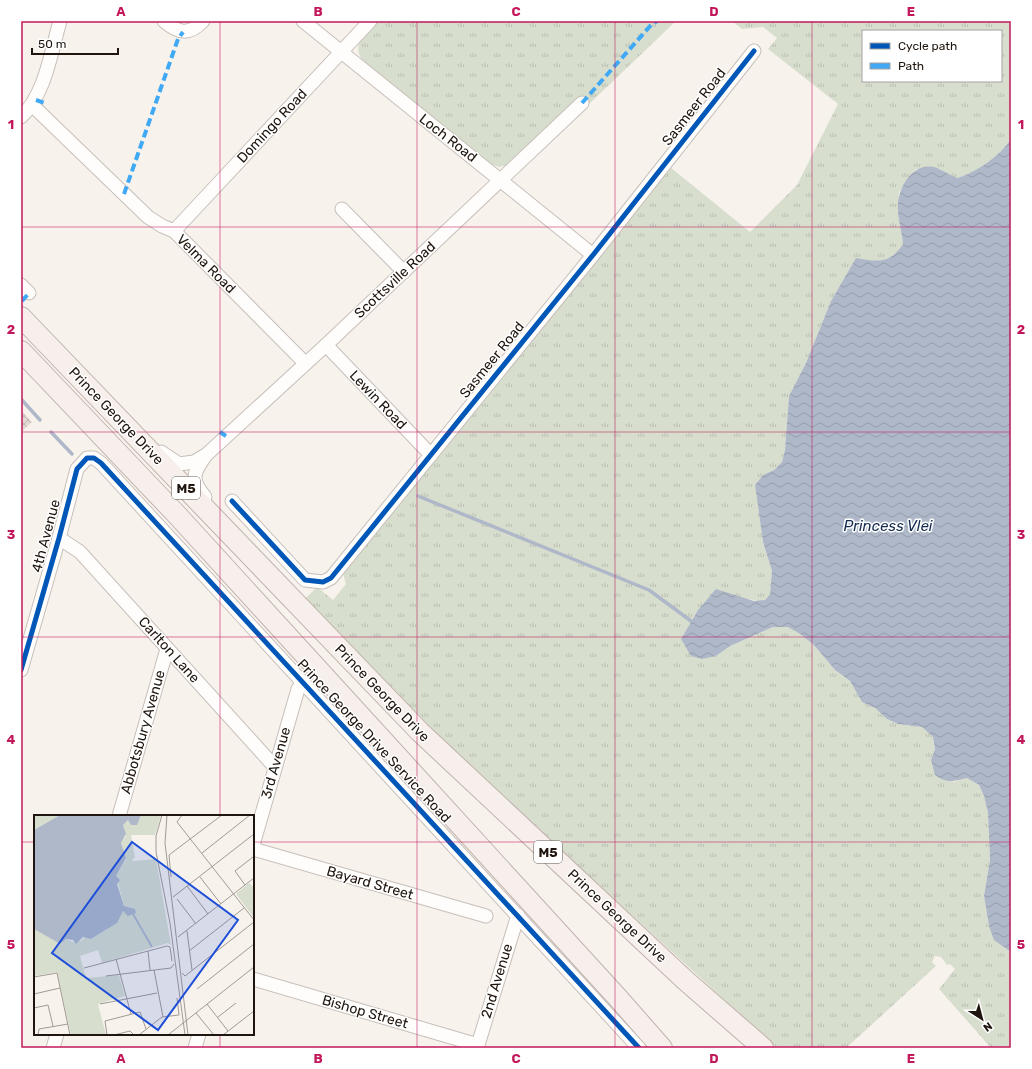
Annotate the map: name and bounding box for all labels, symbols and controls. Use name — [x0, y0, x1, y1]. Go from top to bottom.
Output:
text: A — [116, 4, 126, 19]
text: B — [313, 4, 323, 19]
text: C — [511, 4, 521, 19]
text: D — [709, 4, 719, 19]
text: E — [907, 4, 915, 19]
scale bar — [32, 30, 118, 56]
legend — [862, 30, 1002, 82]
text: 50 m — [38, 37, 66, 51]
text: Cycle path — [898, 39, 957, 53]
text: Path — [898, 59, 924, 73]
street label: Sasmeer Road — [659, 65, 729, 149]
street label: Domingo Road — [233, 85, 311, 167]
street label: Loch Road — [416, 110, 480, 166]
text: 1 — [8, 117, 14, 132]
text: 1 — [1018, 117, 1024, 132]
street label: Velma Road — [173, 231, 239, 297]
street label: Scottsville Road — [351, 238, 439, 322]
street label: Sasmeer Road — [456, 318, 528, 402]
text: 2 — [7, 322, 15, 337]
text: 2 — [1017, 322, 1025, 337]
street label: Prince George Drive — [65, 364, 167, 468]
street label: Lewin Road — [346, 367, 410, 433]
road number: M5 — [172, 477, 200, 499]
street label: 4th Avenue — [28, 498, 64, 574]
water label: Princess Vlei — [844, 517, 933, 535]
text: 3 — [7, 527, 16, 542]
text: 3 — [1017, 527, 1026, 542]
street label: Carlton Lane — [135, 613, 203, 687]
street label: Prince George Drive — [331, 641, 433, 745]
street label: Prince George Drive Service Road — [294, 656, 454, 826]
street label: Abbotsbury Avenue — [117, 668, 169, 796]
street label: 3rd Avenue — [258, 725, 294, 801]
text: 4 — [7, 732, 16, 747]
text: 4 — [1017, 732, 1026, 747]
inset map — [34, 815, 254, 1035]
road number: M5 — [534, 841, 562, 863]
street label: Bayard Street — [325, 862, 416, 904]
street label: Prince George Drive — [564, 866, 670, 966]
text: 5 — [7, 937, 15, 952]
text: 5 — [1017, 937, 1025, 952]
street label: 2nd Avenue — [478, 941, 516, 1020]
street label: Bishop Street — [320, 992, 410, 1033]
north arrow — [962, 999, 1002, 1039]
text: N — [980, 1019, 995, 1034]
text: A — [116, 1051, 126, 1066]
text: B — [313, 1051, 323, 1066]
text: C — [511, 1051, 521, 1066]
text: D — [709, 1051, 719, 1066]
text: E — [907, 1051, 915, 1066]

